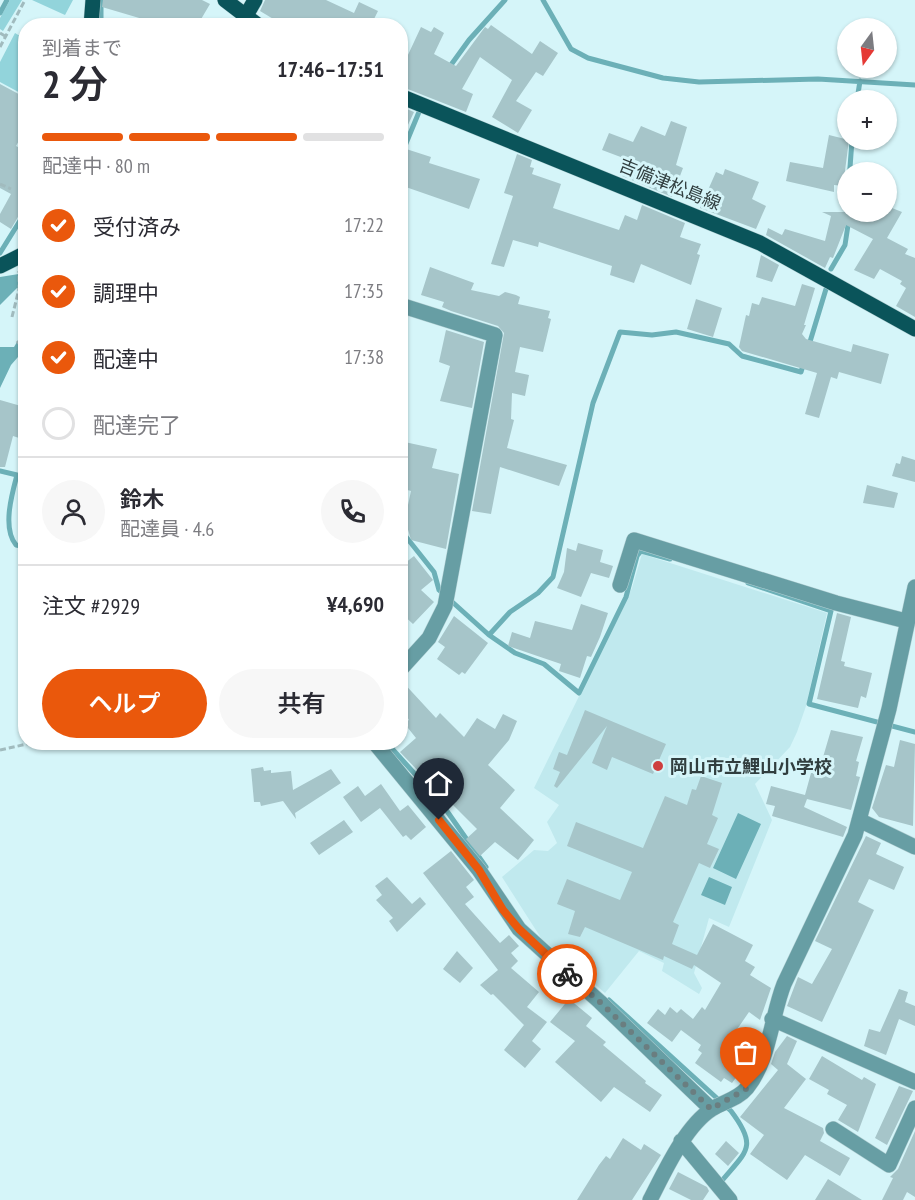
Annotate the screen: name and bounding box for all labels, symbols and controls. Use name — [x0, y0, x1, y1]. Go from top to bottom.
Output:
north arrow — [837, 18, 897, 78]
map controls — [837, 18, 897, 222]
text: 到着まで — [42, 35, 122, 61]
text: 17:46–17:51 — [277, 55, 384, 83]
text: 2 分 — [42, 58, 108, 109]
button: + — [837, 90, 897, 150]
text: 配達中 · 80 m — [42, 153, 150, 179]
street label: 吉備津松島線 — [616, 153, 724, 215]
button: − — [837, 162, 897, 222]
icon: check — [42, 209, 75, 242]
text: 17:22 — [344, 212, 384, 238]
text: 受付済み — [93, 213, 181, 241]
icon: check — [42, 275, 75, 308]
text: 17:35 — [344, 278, 384, 304]
text: 調理中 — [93, 279, 159, 307]
icon: check — [42, 341, 75, 374]
text: 17:38 — [344, 344, 384, 370]
text: 配達中 — [93, 345, 159, 373]
text: 配達完了 — [93, 411, 181, 439]
button: person — [42, 480, 105, 543]
button: phone — [321, 480, 384, 543]
text: 鈴木 — [120, 485, 164, 513]
text: 配達員 · 4.6 — [120, 516, 214, 542]
text: ¥4,690 — [327, 590, 384, 618]
text: 注文 #2929 — [42, 592, 140, 620]
button: ヘルプ — [42, 669, 207, 738]
button: 共有 — [219, 669, 384, 738]
place label: 岡山市立鯉山小学校 — [670, 755, 832, 778]
pin — [413, 758, 464, 820]
marker: 岡山市立鯉山小学校 — [651, 759, 665, 773]
icon: home — [422, 767, 455, 800]
courier — [537, 944, 597, 1004]
icon: bike — [551, 958, 584, 991]
pin — [720, 1027, 771, 1089]
icon: bag — [729, 1036, 762, 1069]

